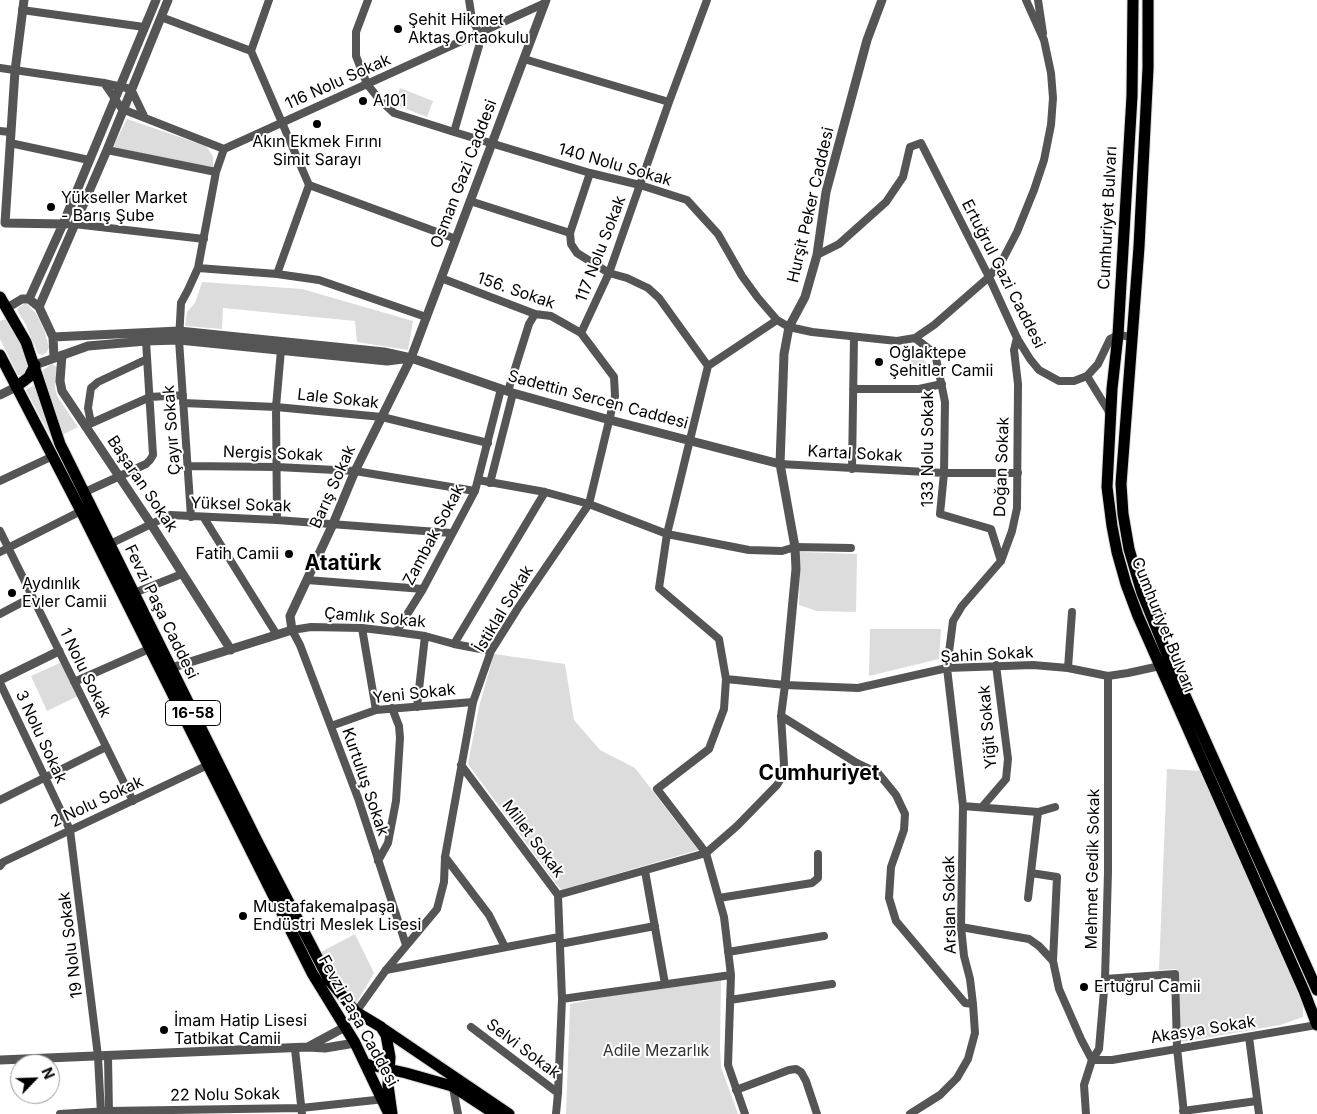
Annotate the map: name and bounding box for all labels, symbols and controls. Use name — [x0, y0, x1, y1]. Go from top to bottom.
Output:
place label: Şehit Hikmet Aktaş Ortaokulu — [408, 10, 529, 48]
marker: Şehit Hikmet Aktaş Ortaokulu — [392, 23, 404, 35]
street label: 116 Nolu Sokak — [282, 50, 394, 114]
place label: A101 — [373, 91, 407, 111]
marker: A101 — [357, 95, 369, 107]
street label: Osman Gazi Caddesi — [427, 97, 501, 251]
marker: Akın Ekmek Fırını Simit Sarayı — [311, 118, 323, 130]
street label: Hurşit Peker Caddesi — [784, 125, 838, 285]
place label: Akın Ekmek Fırını Simit Sarayı — [252, 132, 382, 170]
street label: 140 Nolu Sokak — [556, 140, 674, 190]
street label: Cumhuriyet Bulvarı — [1095, 146, 1121, 290]
place label: Yükseller Market - Barış Şube — [61, 188, 188, 226]
street label: 117 Nolu Sokak — [572, 193, 630, 305]
street label: Ertuğrul Gazi Caddesi — [957, 196, 1049, 352]
marker: Yükseller Market - Barış Şube — [45, 201, 57, 213]
street label: 156. Sokak — [475, 269, 557, 313]
place label: Oğlaktepe Şehitler Camii — [889, 343, 993, 381]
marker: Oğlaktepe Şehitler Camii — [873, 356, 885, 368]
street label: Sadettin Sercen Caddesi — [506, 367, 690, 433]
street label: Çayır Sokak — [159, 384, 185, 476]
street label: Lale Sokak — [296, 385, 380, 413]
street label: 133 Nolu Sokak — [918, 391, 938, 507]
street label: Doğan Sokak — [991, 417, 1013, 517]
street label: Başaran Sokak — [103, 432, 181, 536]
street label: Barış Sokak — [306, 442, 360, 532]
street label: Kartal Sokak — [807, 442, 903, 466]
street label: Nergis Sokak — [223, 443, 323, 465]
street label: Zambak Sokak — [399, 481, 469, 589]
street label: Yüksel Sokak — [190, 494, 292, 516]
street label: Fevzi Paşa Caddesi — [120, 542, 202, 682]
place label: Fatih Camii — [195, 544, 279, 564]
marker: Fatih Camii — [283, 548, 295, 560]
district label: Atatürk — [305, 551, 381, 577]
street label: Cumhuriyet Bulvarı — [1127, 555, 1199, 695]
street label: İstiklal Sokak — [470, 562, 538, 656]
place label: Aydınlık Evler Camii — [22, 574, 107, 612]
marker: Aydınlık Evler Camii — [6, 587, 18, 599]
street label: Çamlık Sokak — [323, 604, 427, 632]
street label: 1 Nolu Sokak — [55, 625, 115, 721]
street label: Şahin Sokak — [940, 643, 1034, 667]
street label: Yeni Sokak — [372, 680, 456, 708]
street label: Yiğit Sokak — [975, 684, 1001, 770]
street label: 3 Nolu Sokak — [11, 688, 71, 786]
road number: 16-58 — [166, 700, 220, 726]
street label: Kurtuluş Sokak — [337, 725, 393, 839]
district label: Cumhuriyet — [759, 761, 879, 787]
street label: 2 Nolu Sokak — [48, 772, 146, 832]
street label: Mehmet Gedik Sokak — [1082, 788, 1104, 950]
street label: Millet Sokak — [498, 797, 568, 881]
street label: Arslan Sokak — [940, 855, 960, 955]
street label: 19 Nolu Sokak — [55, 891, 87, 999]
place label: Mustafakemalpaşa Endüstri Meslek Lisesi — [253, 897, 421, 935]
marker: Mustafakemalpaşa Endüstri Meslek Lisesi — [237, 910, 249, 922]
street label: Fevzi Paşa Caddesi — [314, 952, 402, 1090]
place label: Ertuğrul Camii — [1094, 977, 1201, 997]
marker: Ertuğrul Camii — [1078, 981, 1090, 993]
place label: İmam Hatip Lisesi Tatbikat Camii — [174, 1011, 307, 1049]
street label: Akasya Sokak — [1149, 1012, 1257, 1048]
street label: Selvi Sokak — [482, 1015, 564, 1083]
marker: İmam Hatip Lisesi Tatbikat Camii — [158, 1024, 170, 1036]
park label: Adile Mezarlık — [603, 1041, 709, 1061]
north arrow — [10, 1054, 60, 1104]
text: N — [38, 1065, 58, 1081]
street label: 22 Nolu Sokak — [170, 1084, 280, 1106]

